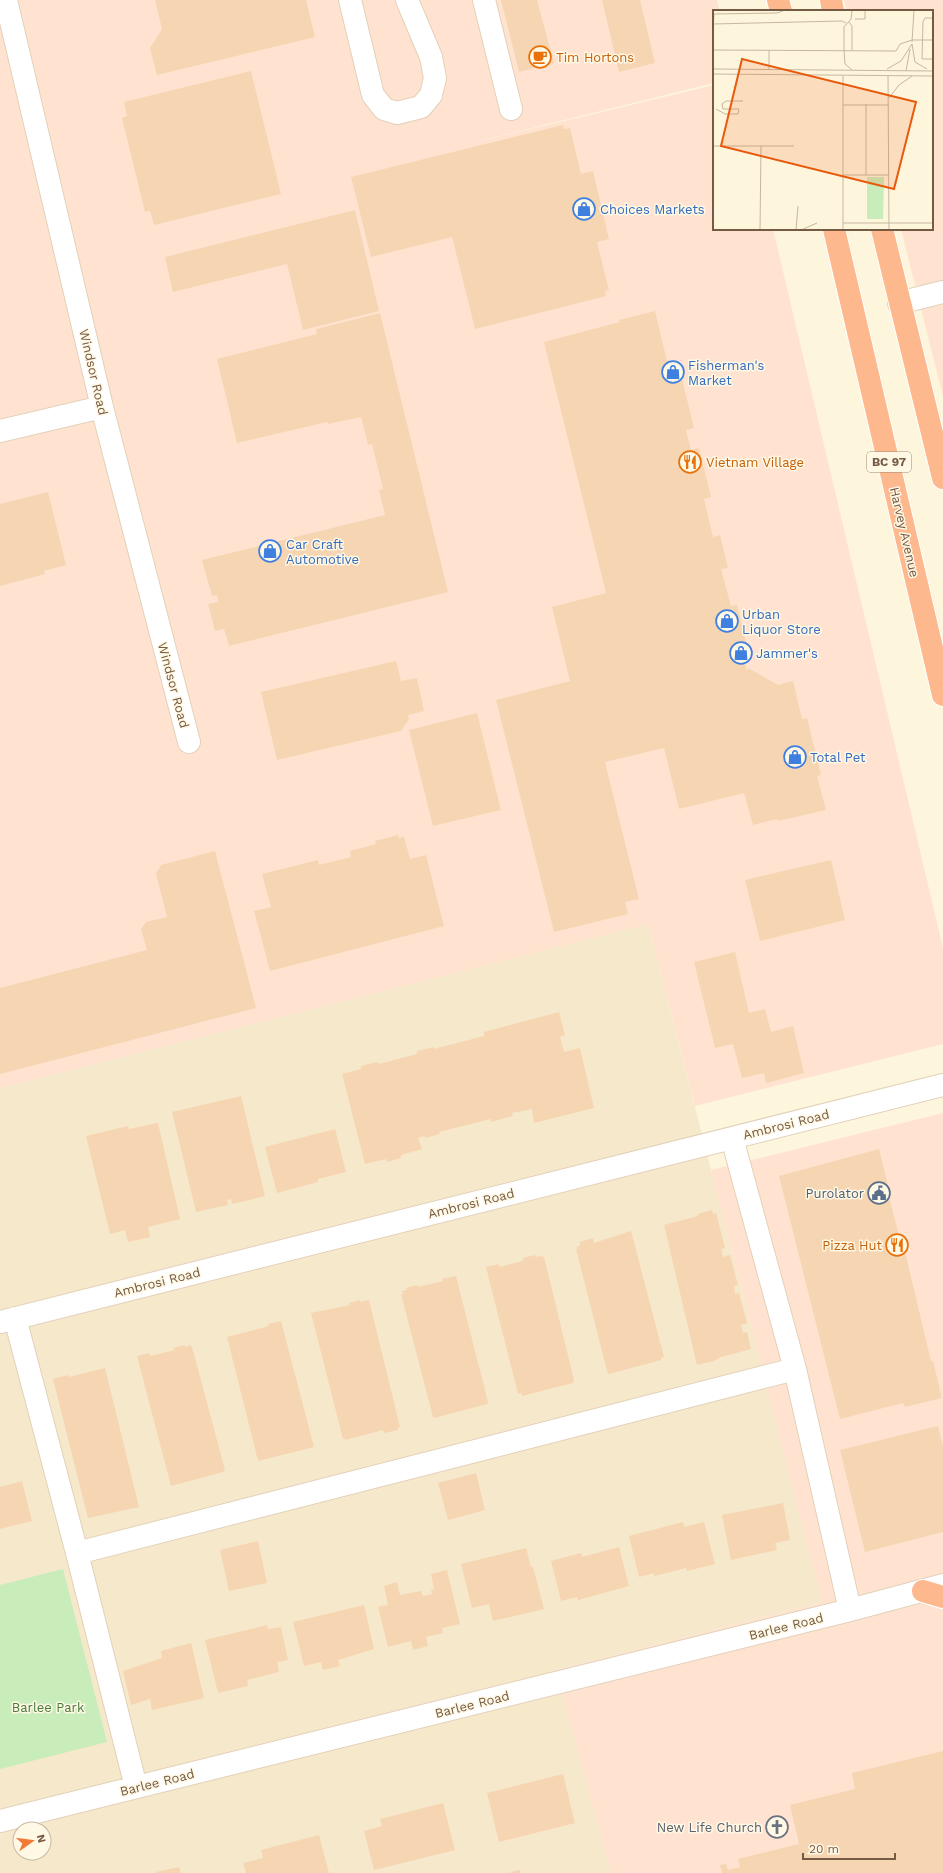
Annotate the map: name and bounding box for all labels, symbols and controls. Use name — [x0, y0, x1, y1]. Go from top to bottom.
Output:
inset map — [713, 10, 933, 230]
cafe icon: Tim Hortons — [527, 44, 553, 70]
place label: Tim Hortons — [556, 50, 634, 65]
shop icon: Choices Markets — [571, 196, 597, 222]
place label: Choices Markets — [600, 202, 705, 217]
street label: Windsor Road — [76, 328, 111, 417]
place label: Fisherman's Market — [688, 358, 764, 388]
shop icon: Fisherman's Market — [660, 359, 686, 385]
restaurant icon: Vietnam Village — [677, 449, 703, 475]
road number: BC 97 — [867, 452, 911, 472]
place label: Vietnam Village — [706, 455, 804, 470]
street label: Harvey Avenue — [887, 485, 922, 579]
place label: Car Craft Automotive — [286, 537, 359, 567]
shop icon: Car Craft Automotive — [257, 538, 283, 564]
place label: Urban Liquor Store — [742, 607, 821, 637]
shop icon: Urban Liquor Store — [714, 608, 740, 634]
shop icon: Jammer's — [728, 640, 754, 666]
street label: Windsor Road — [155, 641, 192, 730]
place label: Jammer's — [756, 646, 818, 661]
shop icon: Total Pet — [782, 744, 808, 770]
place label: Total Pet — [810, 750, 866, 765]
street label: Ambrosi Road — [741, 1107, 831, 1142]
public building icon: Purolator — [866, 1180, 892, 1206]
street label: Ambrosi Road — [426, 1186, 516, 1221]
place label: Purolator — [806, 1186, 864, 1201]
restaurant icon: Pizza Hut — [884, 1232, 910, 1258]
place label: Pizza Hut — [822, 1238, 883, 1253]
street label: Ambrosi Road — [112, 1265, 202, 1300]
street label: Barlee Road — [747, 1610, 825, 1643]
street label: Barlee Road — [433, 1688, 511, 1721]
park label: Barlee Park — [12, 1700, 85, 1715]
street label: Barlee Road — [118, 1766, 196, 1799]
church icon: New Life Church — [764, 1814, 790, 1840]
place label: New Life Church — [657, 1820, 762, 1835]
north arrow — [12, 1821, 52, 1861]
text: N — [34, 1833, 49, 1844]
scale bar — [803, 1835, 895, 1861]
text: 20 m — [809, 1842, 839, 1856]

